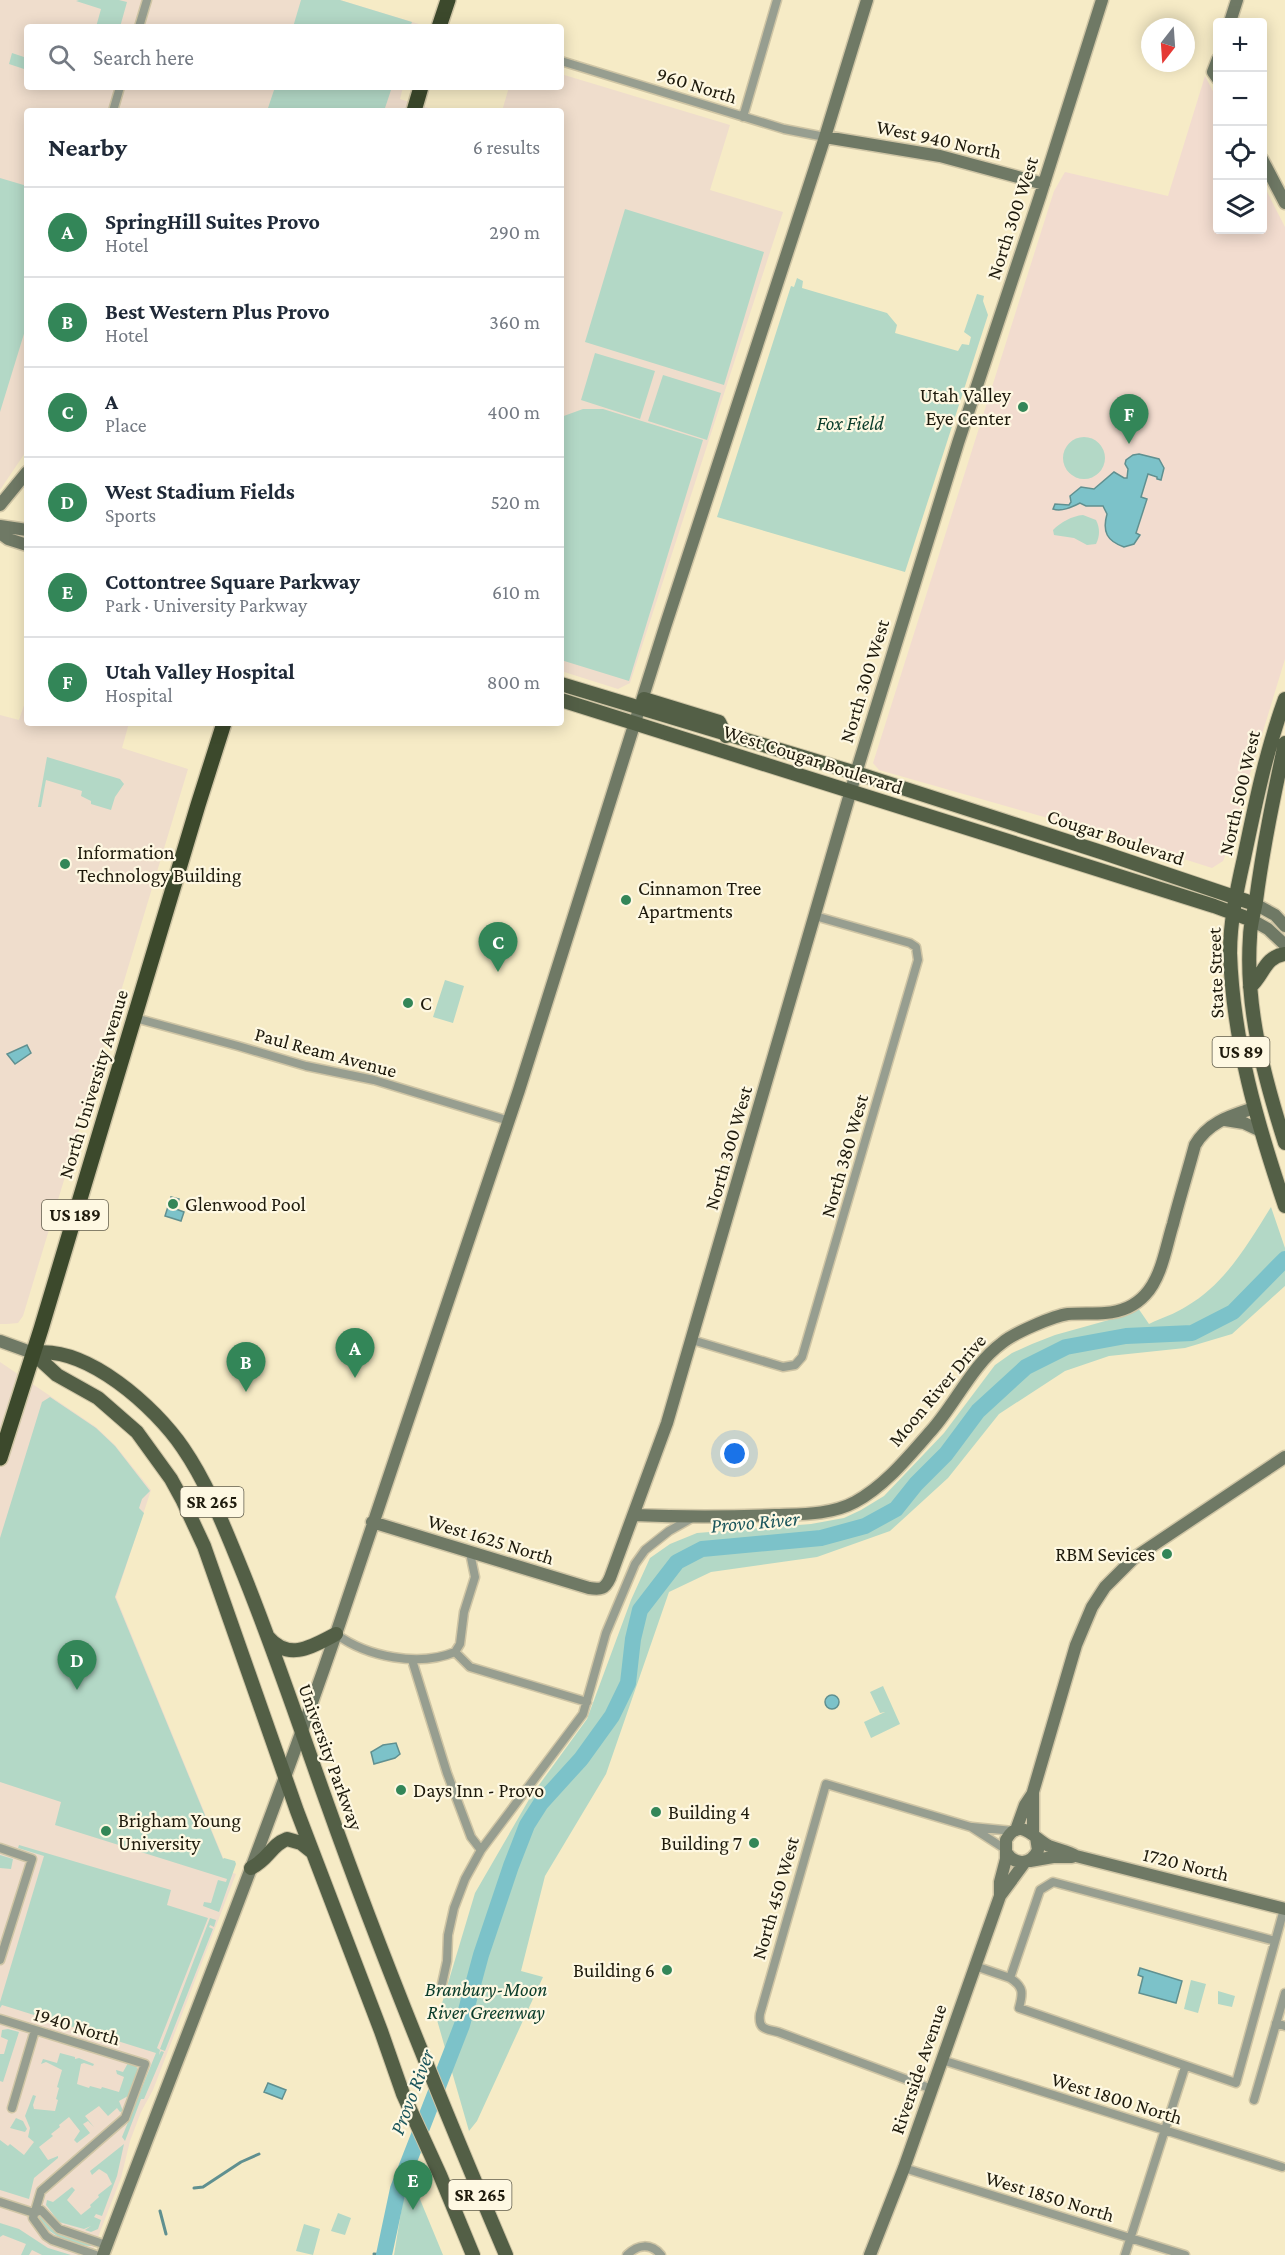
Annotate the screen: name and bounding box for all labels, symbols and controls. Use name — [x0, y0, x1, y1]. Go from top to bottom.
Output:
north arrow — [1141, 18, 1195, 72]
map controls — [1213, 18, 1267, 234]
button: + — [1213, 18, 1267, 72]
search box — [24, 24, 564, 90]
icon: search — [45, 41, 78, 74]
text: Search here — [93, 45, 194, 70]
street label: 960 North — [654, 62, 740, 108]
button: − — [1213, 72, 1267, 126]
street label: West 940 North — [875, 115, 1004, 163]
button: locate — [1213, 126, 1267, 180]
text: Nearby — [48, 133, 127, 162]
text: 6 results — [473, 136, 540, 158]
street label: North 300 West — [982, 153, 1042, 282]
button: layers — [1213, 180, 1267, 234]
text: SpringHill Suites Provo — [105, 209, 320, 234]
text: A — [62, 221, 73, 243]
text: 290 m — [489, 221, 540, 243]
text: Hotel — [105, 234, 149, 256]
text: Best Western Plus Provo — [105, 299, 330, 324]
text: B — [62, 311, 73, 333]
text: 360 m — [489, 311, 540, 333]
text: Hotel — [105, 324, 149, 346]
place label: Utah Valley Eye Center — [920, 384, 1012, 430]
text: A — [105, 389, 118, 414]
pin: F — [1110, 394, 1148, 444]
marker: Utah Valley Eye Center — [1016, 400, 1030, 414]
text: C — [61, 401, 74, 423]
text: 400 m — [487, 401, 540, 423]
park label: Fox Field — [816, 412, 884, 434]
text: Place — [105, 414, 147, 436]
text: West Stadium Fields — [105, 479, 295, 504]
text: D — [61, 491, 74, 513]
text: 520 m — [490, 491, 540, 513]
text: Sports — [105, 504, 156, 526]
text: Cottontree Square Parkway — [105, 569, 360, 594]
text: E — [62, 581, 73, 603]
text: 610 m — [492, 581, 540, 603]
text: Park · University Parkway — [105, 594, 307, 616]
street label: North 300 West — [835, 616, 893, 745]
text: Utah Valley Hospital — [105, 659, 295, 684]
text: F — [62, 671, 73, 693]
text: 800 m — [487, 671, 540, 693]
text: Hospital — [105, 684, 173, 706]
street label: West Cougar Boulevard — [720, 720, 906, 800]
street label: North 500 West — [1214, 728, 1264, 858]
street label: Cougar Boulevard — [1044, 804, 1188, 871]
place label: Information Technology Building — [77, 841, 242, 887]
marker: Information Technology Building — [58, 857, 72, 871]
place label: Cinnamon Tree Apartments — [638, 877, 762, 923]
marker: Cinnamon Tree Apartments — [619, 893, 633, 907]
pin: C — [478, 922, 518, 972]
street label: State Street — [1202, 927, 1228, 1019]
street label: North University Avenue — [54, 987, 133, 1181]
place label: C — [420, 992, 432, 1014]
marker: C — [401, 996, 415, 1010]
street label: Paul Ream Avenue — [253, 1022, 400, 1082]
road number: US 89 — [1212, 1037, 1270, 1067]
street label: North 300 West — [700, 1083, 756, 1212]
street label: North 380 West — [816, 1091, 872, 1220]
place label: Glenwood Pool — [185, 1193, 306, 1215]
marker: Glenwood Pool — [166, 1197, 180, 1211]
road number: US 189 — [42, 1200, 108, 1230]
pin: A — [336, 1328, 374, 1378]
street label: Moon River Drive — [884, 1329, 990, 1450]
pin: B — [226, 1342, 266, 1392]
your location — [720, 1439, 749, 1468]
road number: SR 265 — [180, 1487, 244, 1517]
water label: Provo River — [709, 1506, 801, 1538]
street label: West 1625 North — [425, 1509, 557, 1569]
place label: RBM Sevices — [1055, 1543, 1155, 1565]
marker: RBM Sevices — [1160, 1547, 1174, 1561]
pin: D — [58, 1640, 97, 1690]
street label: University Parkway — [293, 1681, 368, 1834]
place label: Days Inn - Provo — [413, 1779, 544, 1802]
marker: Days Inn - Provo — [394, 1783, 408, 1797]
place label: Building 4 — [668, 1801, 750, 1824]
marker: Building 4 — [649, 1805, 663, 1819]
place label: Brigham Young University — [118, 1809, 241, 1855]
marker: Brigham Young University — [99, 1824, 113, 1838]
place label: Building 7 — [661, 1832, 742, 1855]
street label: North 450 West — [747, 1834, 803, 1962]
marker: Building 7 — [747, 1836, 761, 1850]
street label: 1720 North — [1141, 1843, 1232, 1885]
place label: Building 6 — [573, 1959, 655, 1982]
marker: Building 6 — [660, 1963, 674, 1977]
park label: Branbury-Moon River Greenway — [425, 1978, 547, 2024]
street label: Riverside Avenue — [885, 2001, 951, 2137]
street label: 1940 North — [31, 2002, 123, 2050]
water label: Provo River — [385, 2045, 439, 2138]
street label: West 1800 North — [1049, 2068, 1185, 2128]
pin: E — [394, 2160, 432, 2210]
street label: West 1850 North — [983, 2166, 1117, 2226]
road number: SR 265 — [448, 2180, 512, 2210]

